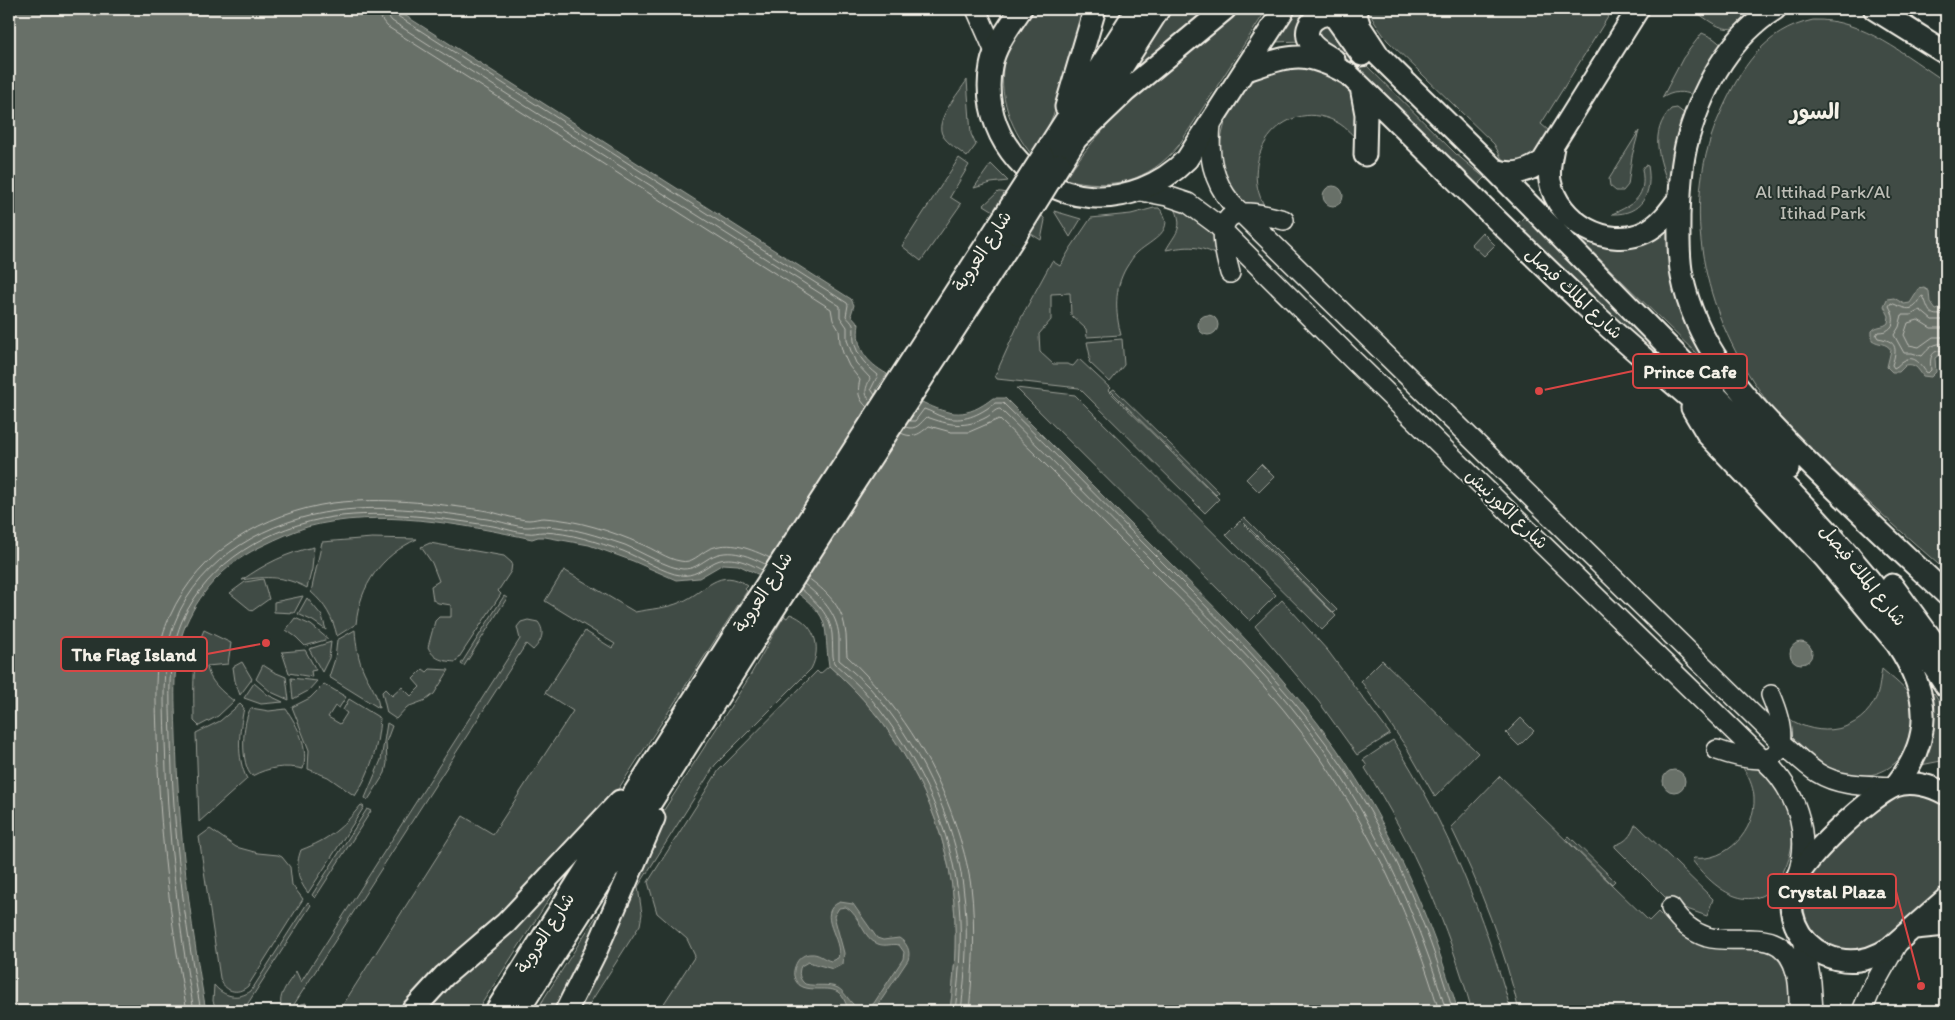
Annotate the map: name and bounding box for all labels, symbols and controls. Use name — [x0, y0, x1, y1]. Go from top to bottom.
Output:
district label: السور — [1788, 98, 1840, 125]
park label: Al Ittihad Park/Al Itihad Park — [1756, 181, 1890, 224]
street label: شارع العروبة — [948, 206, 1017, 296]
street label: شارع الملك فيصل — [1520, 242, 1627, 344]
callout: Prince Cafe — [1633, 354, 1747, 388]
text: Prince Cafe — [1643, 360, 1737, 383]
street label: شارع الكورنيش — [1460, 464, 1553, 555]
street label: شارع الملك فيصل — [1814, 520, 1911, 631]
street label: شارع العروبة — [729, 547, 798, 637]
callout: The Flag Island — [61, 637, 207, 671]
text: The Flag Island — [71, 643, 197, 666]
callout: Crystal Plaza — [1768, 874, 1896, 908]
text: Crystal Plaza — [1778, 880, 1886, 903]
street label: شارع العروبة — [511, 888, 580, 978]

